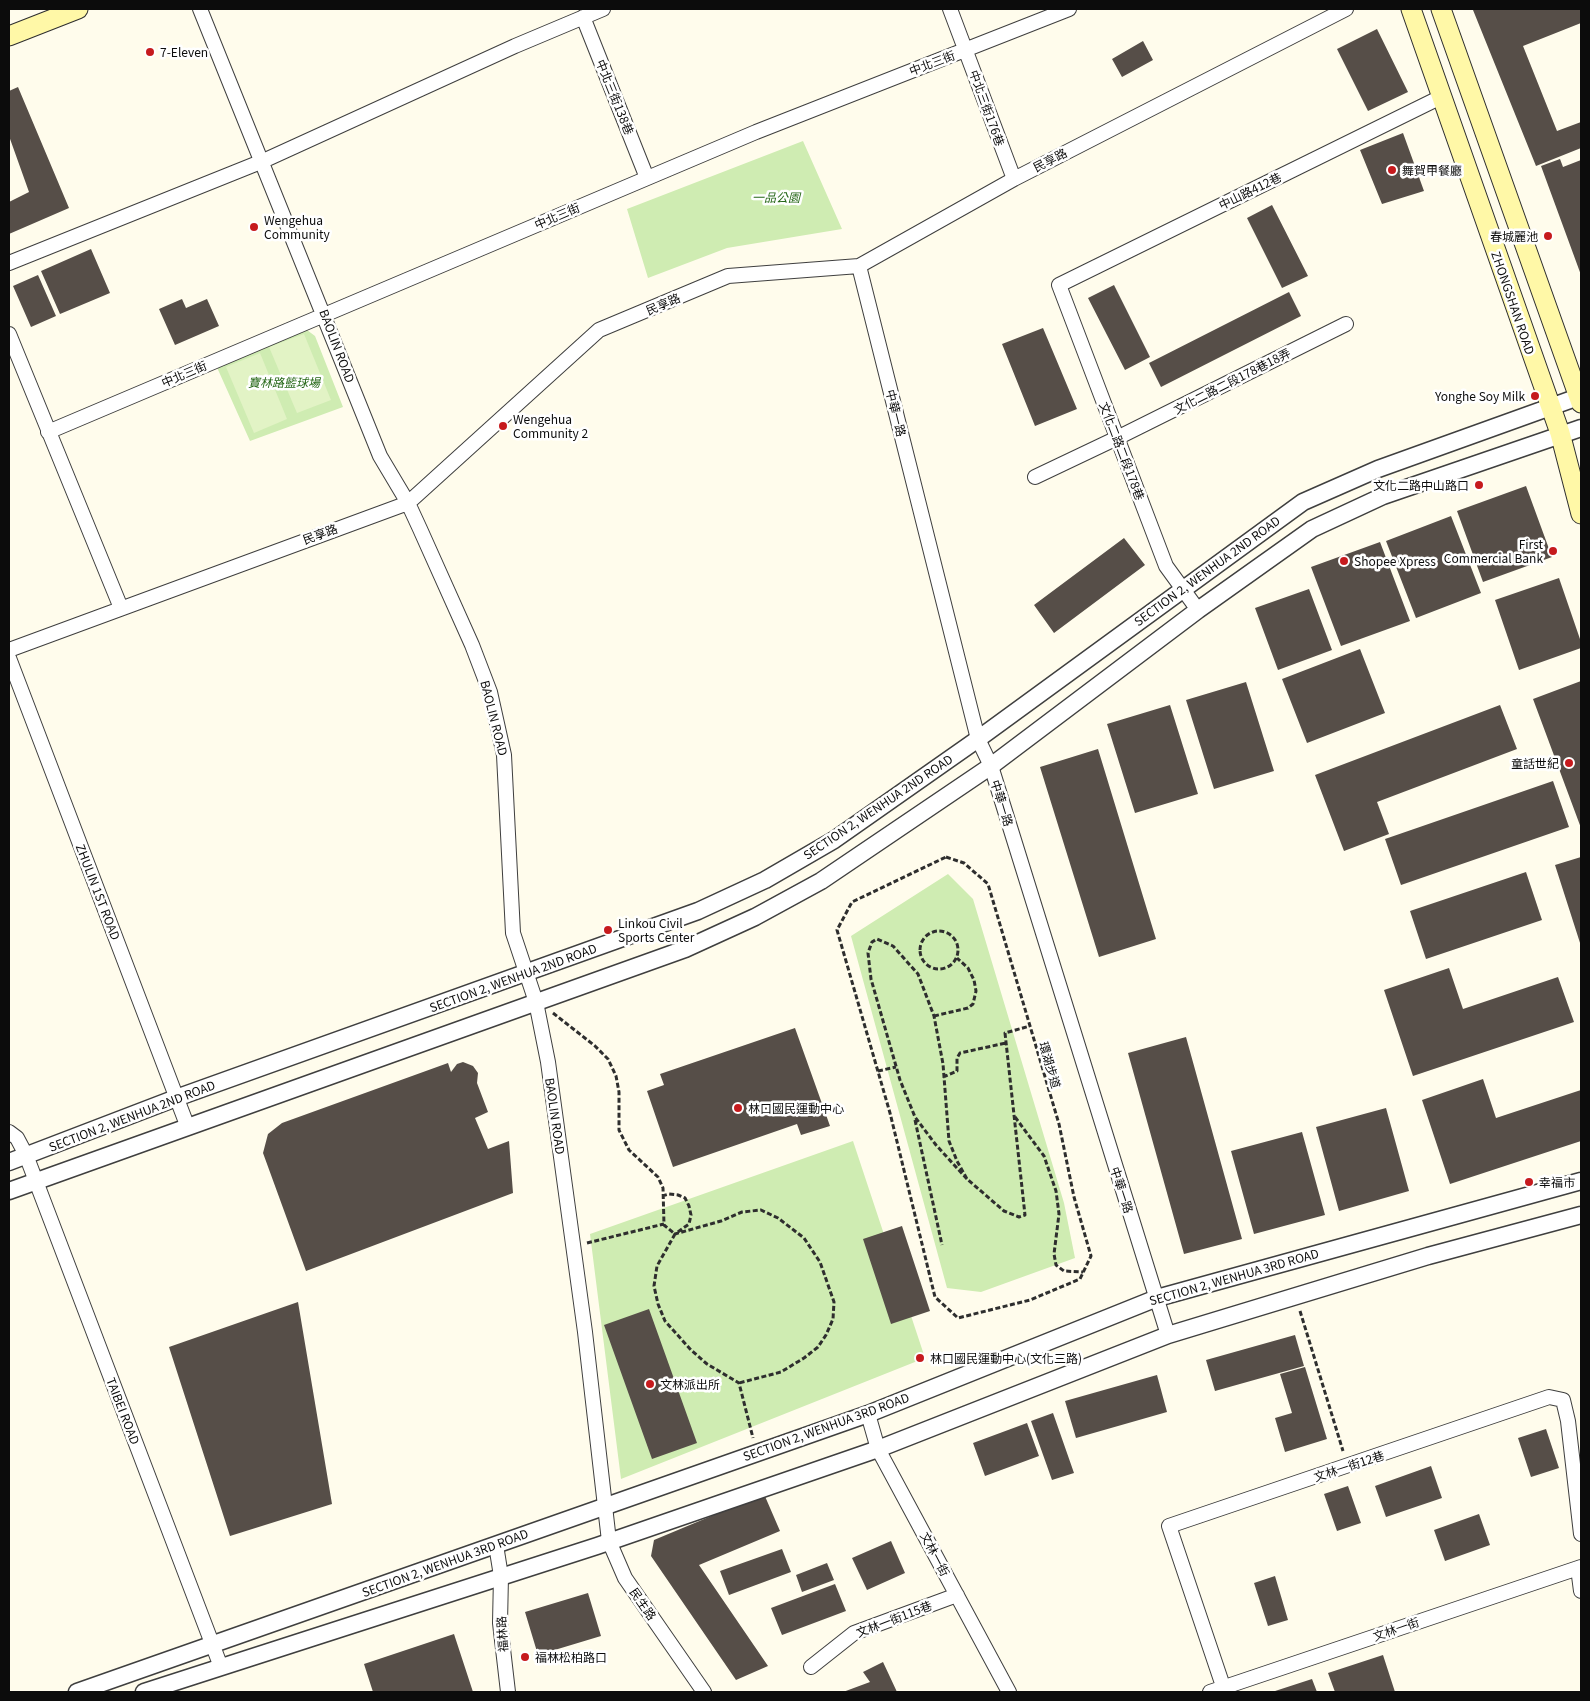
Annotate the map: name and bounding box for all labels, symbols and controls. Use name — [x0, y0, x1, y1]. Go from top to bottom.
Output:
place label: 7-Eleven — [160, 45, 208, 59]
marker: 7-Eleven — [144, 46, 156, 58]
street label: 中北三街 — [907, 48, 957, 78]
street label: 中北三街138巷 — [593, 57, 637, 137]
street label: 中北三街176巷 — [967, 68, 1007, 148]
street label: 民享路 — [1031, 145, 1069, 175]
place label: 舞賀甲餐廳 — [1402, 163, 1462, 177]
marker: 舞賀甲餐廳 — [1386, 164, 1398, 176]
street label: 中山路412巷 — [1216, 170, 1284, 212]
park label: 一品公園 — [752, 190, 800, 204]
street label: 中北三街 — [532, 200, 582, 232]
place label: Wengehua Community — [264, 213, 330, 241]
marker: Wengehua Community — [248, 221, 260, 233]
place label: 春城麗池 — [1490, 229, 1538, 243]
marker: 春城麗池 — [1542, 230, 1554, 242]
street label: ZHONGSHAN ROAD — [1489, 249, 1537, 357]
street label: 民享路 — [644, 290, 682, 318]
street label: BAOLIN ROAD — [316, 307, 358, 385]
street label: 文化二路二段178巷18弄 — [1171, 345, 1293, 417]
street label: 中北三街 — [159, 358, 209, 390]
park label: 寶林路籃球場 — [248, 375, 320, 389]
street label: 中華一路 — [883, 388, 909, 438]
place label: Yonghe Soy Milk — [1435, 389, 1525, 403]
marker: Yonghe Soy Milk — [1529, 390, 1541, 402]
street label: 文化二路二段178巷 — [1097, 400, 1147, 502]
place label: Wengehua Community 2 — [513, 412, 588, 440]
marker: Wengehua Community 2 — [497, 420, 509, 432]
place label: 文化二路中山路口 — [1373, 478, 1469, 492]
marker: 文化二路中山路口 — [1473, 479, 1485, 491]
street label: SECTION 2, WENHUA 2ND ROAD — [1131, 513, 1283, 629]
street label: 民享路 — [301, 521, 339, 547]
place label: First Commercial Bank — [1444, 537, 1543, 565]
marker: First Commercial Bank — [1547, 545, 1559, 557]
place label: Shopee Xpress — [1354, 554, 1436, 568]
marker: Shopee Xpress — [1338, 555, 1350, 567]
street label: BAOLIN ROAD — [478, 679, 510, 757]
street label: SECTION 2, WENHUA 2ND ROAD — [801, 752, 955, 862]
place label: 童話世紀 — [1511, 756, 1559, 770]
marker: 童話世紀 — [1563, 757, 1575, 769]
street label: 中華一路 — [988, 778, 1016, 828]
street label: ZHULIN 1ST ROAD — [73, 842, 123, 942]
place label: Linkou Civil Sports Center — [618, 916, 694, 944]
marker: Linkou Civil Sports Center — [602, 924, 614, 936]
street label: SECTION 2, WENHUA 2ND ROAD — [427, 941, 599, 1015]
street label: 環湖步道 — [1036, 1040, 1064, 1090]
street label: BAOLIN ROAD — [542, 1077, 568, 1155]
street label: SECTION 2, WENHUA 2ND ROAD — [47, 1078, 217, 1154]
place label: 林口國民運動中心 — [748, 1101, 844, 1115]
marker: 林口國民運動中心 — [732, 1102, 744, 1114]
street label: 中華一路 — [1108, 1165, 1136, 1215]
place label: 幸福市 — [1539, 1175, 1575, 1189]
marker: 幸福市 — [1523, 1176, 1535, 1188]
street label: SECTION 2, WENHUA 3RD ROAD — [1148, 1246, 1320, 1308]
place label: 林口國民運動中心(文化三路) — [930, 1351, 1082, 1365]
marker: 林口國民運動中心(文化三路) — [914, 1352, 926, 1364]
street label: TAIBEI ROAD — [104, 1376, 142, 1446]
place label: 文林派出所 — [660, 1377, 720, 1391]
marker: 文林派出所 — [644, 1378, 656, 1390]
street label: SECTION 2, WENHUA 3RD ROAD — [741, 1390, 911, 1464]
street label: 文林一街12巷 — [1312, 1448, 1386, 1484]
street label: SECTION 2, WENHUA 3RD ROAD — [360, 1526, 530, 1600]
street label: 文林一街 — [917, 1529, 953, 1579]
street label: 民生路 — [627, 1585, 659, 1623]
street label: 文林一街115巷 — [854, 1598, 934, 1640]
street label: 文林一街 — [1371, 1614, 1421, 1644]
street label: 福林路 — [494, 1616, 510, 1652]
place label: 福林松柏路口 — [535, 1650, 607, 1664]
marker: 福林松柏路口 — [519, 1651, 531, 1663]

